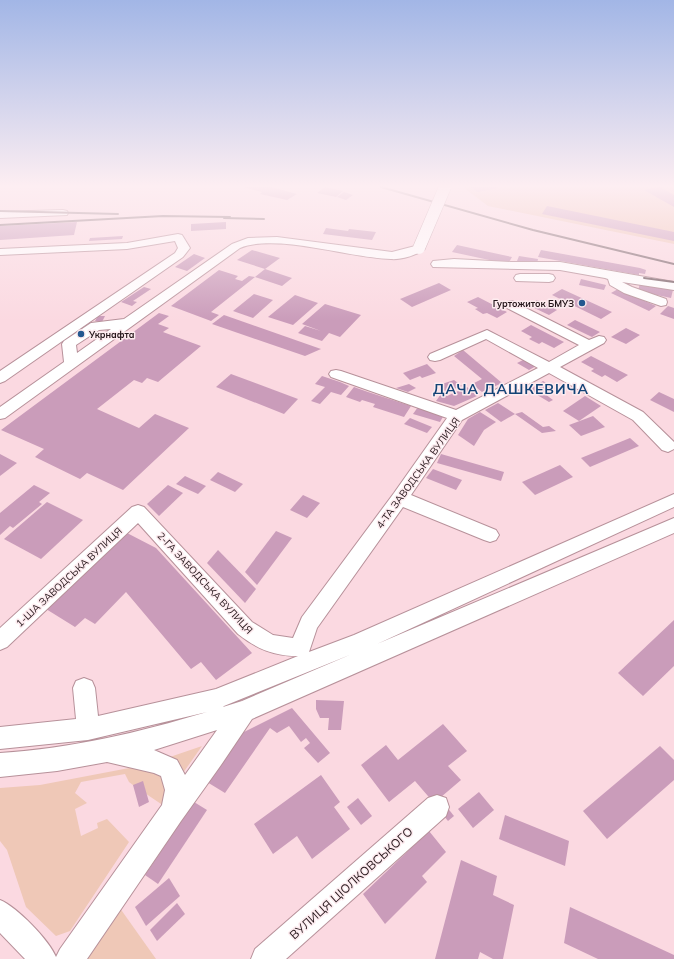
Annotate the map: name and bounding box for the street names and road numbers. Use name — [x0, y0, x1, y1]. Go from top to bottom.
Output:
street label: 4-ТА ЗАВОДСЬКА ВУЛИЦЯ — [373, 415, 463, 531]
street label: 1-ША ЗАВОДСЬКА ВУЛИЦЯ — [13, 524, 125, 630]
street label: 2-ГА ЗАВОДСЬКА ВУЛИЦЯ — [155, 530, 255, 636]
street label: ВУЛИЦЯ ЦІОЛКОВСЬКОГО — [286, 824, 416, 942]

